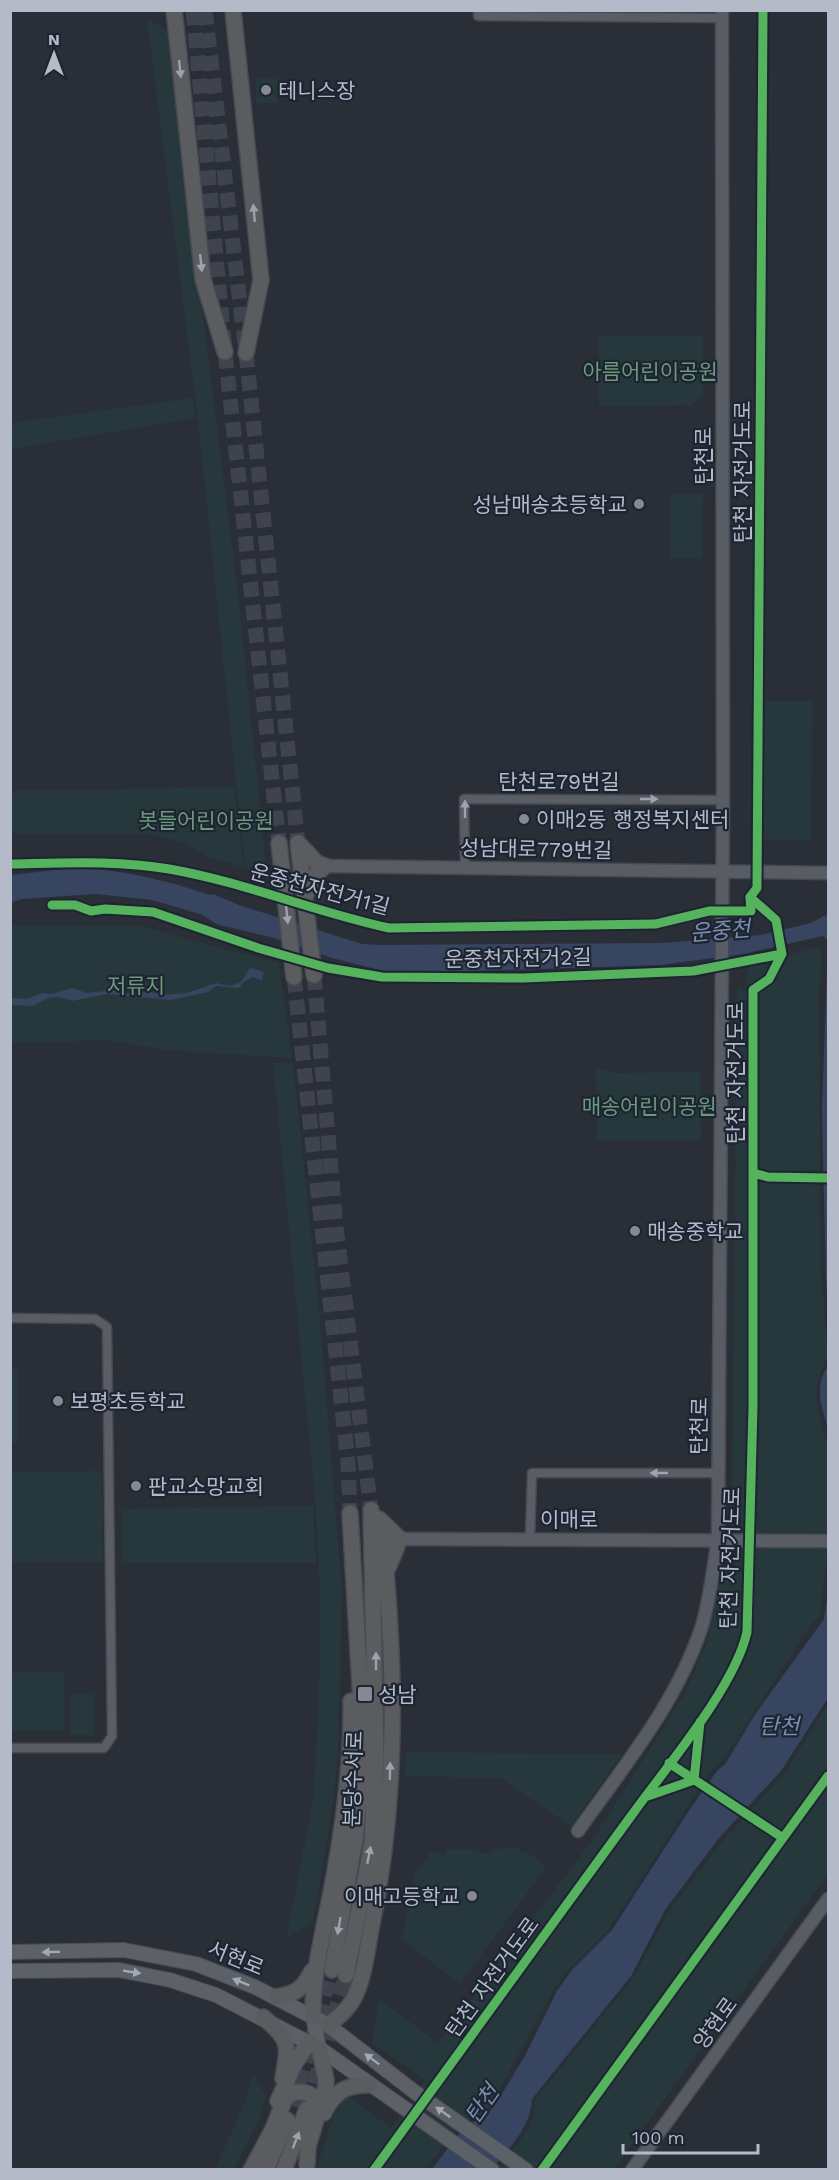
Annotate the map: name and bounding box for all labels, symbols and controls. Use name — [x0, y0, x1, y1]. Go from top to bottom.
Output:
north arrow — [24, 24, 84, 84]
text: N — [48, 30, 60, 49]
one-way arrow — [175, 59, 185, 78]
place label: 테니스장 — [278, 78, 355, 103]
marker: 테니스장 — [259, 83, 273, 97]
one-way arrow — [249, 203, 259, 222]
one-way arrow — [196, 253, 206, 272]
park label: 아름어린이공원 — [582, 359, 718, 384]
street label: 탄천 자전거도로 — [730, 401, 755, 543]
street label: 탄천로 — [691, 427, 716, 485]
place label: 성남매송초등학교 — [472, 492, 627, 517]
marker: 성남매송초등학교 — [632, 497, 646, 511]
street label: 탄천로79번길 — [498, 769, 620, 794]
one-way arrow — [640, 795, 659, 804]
one-way arrow — [460, 799, 470, 818]
place label: 이매2동 행정복지센터 — [536, 807, 729, 832]
park label: 봇들어린이공원 — [138, 808, 274, 833]
marker: 이매2동 행정복지센터 — [517, 812, 531, 826]
street label: 성남대로779번길 — [460, 835, 612, 863]
street label: 운중천자전거1길 — [247, 858, 393, 920]
one-way arrow — [283, 906, 292, 925]
water label: 운중천 — [689, 916, 754, 946]
street label: 운중천자전거2길 — [444, 944, 592, 972]
park label: 저류지 — [107, 973, 165, 998]
street label: 탄천 자전거도로 — [723, 1002, 748, 1144]
park label: 매송어린이공원 — [581, 1094, 717, 1119]
place label: 매송중학교 — [647, 1219, 744, 1244]
marker: 매송중학교 — [628, 1224, 642, 1238]
place label: 보평초등학교 — [70, 1389, 186, 1414]
marker: 보평초등학교 — [51, 1394, 65, 1408]
street label: 탄천로 — [686, 1397, 712, 1455]
one-way arrow — [650, 1468, 669, 1478]
place label: 판교소망교회 — [148, 1474, 264, 1499]
marker: 판교소망교회 — [129, 1479, 143, 1493]
street label: 탄천 자전거도로 — [715, 1486, 745, 1630]
street label: 이매로 — [540, 1507, 598, 1532]
one-way arrow — [371, 1651, 381, 1670]
place label: 성남 — [378, 1682, 417, 1707]
marker: 성남 — [356, 1685, 374, 1703]
water label: 탄천 — [759, 1714, 802, 1739]
street label: 분당수서로 — [339, 1730, 367, 1828]
one-way arrow — [385, 1762, 395, 1781]
one-way arrow — [365, 1846, 374, 1865]
place label: 이매고등학교 — [344, 1884, 460, 1909]
marker: 이매고등학교 — [465, 1889, 479, 1903]
street label: 탄천 자전거도로 — [440, 1912, 544, 2042]
one-way arrow — [335, 1917, 344, 1936]
street label: 서현로 — [204, 1936, 268, 1980]
one-way arrow — [42, 1947, 61, 1956]
one-way arrow — [122, 1967, 141, 1976]
one-way arrow — [232, 1977, 250, 1987]
street label: 양현로 — [688, 1992, 742, 2054]
one-way arrow — [364, 2053, 380, 2066]
water label: 탄천 — [460, 2078, 505, 2128]
one-way arrow — [436, 2106, 452, 2118]
scale bar — [623, 2117, 758, 2155]
text: 100 m — [632, 2127, 685, 2148]
one-way arrow — [292, 2130, 302, 2148]

